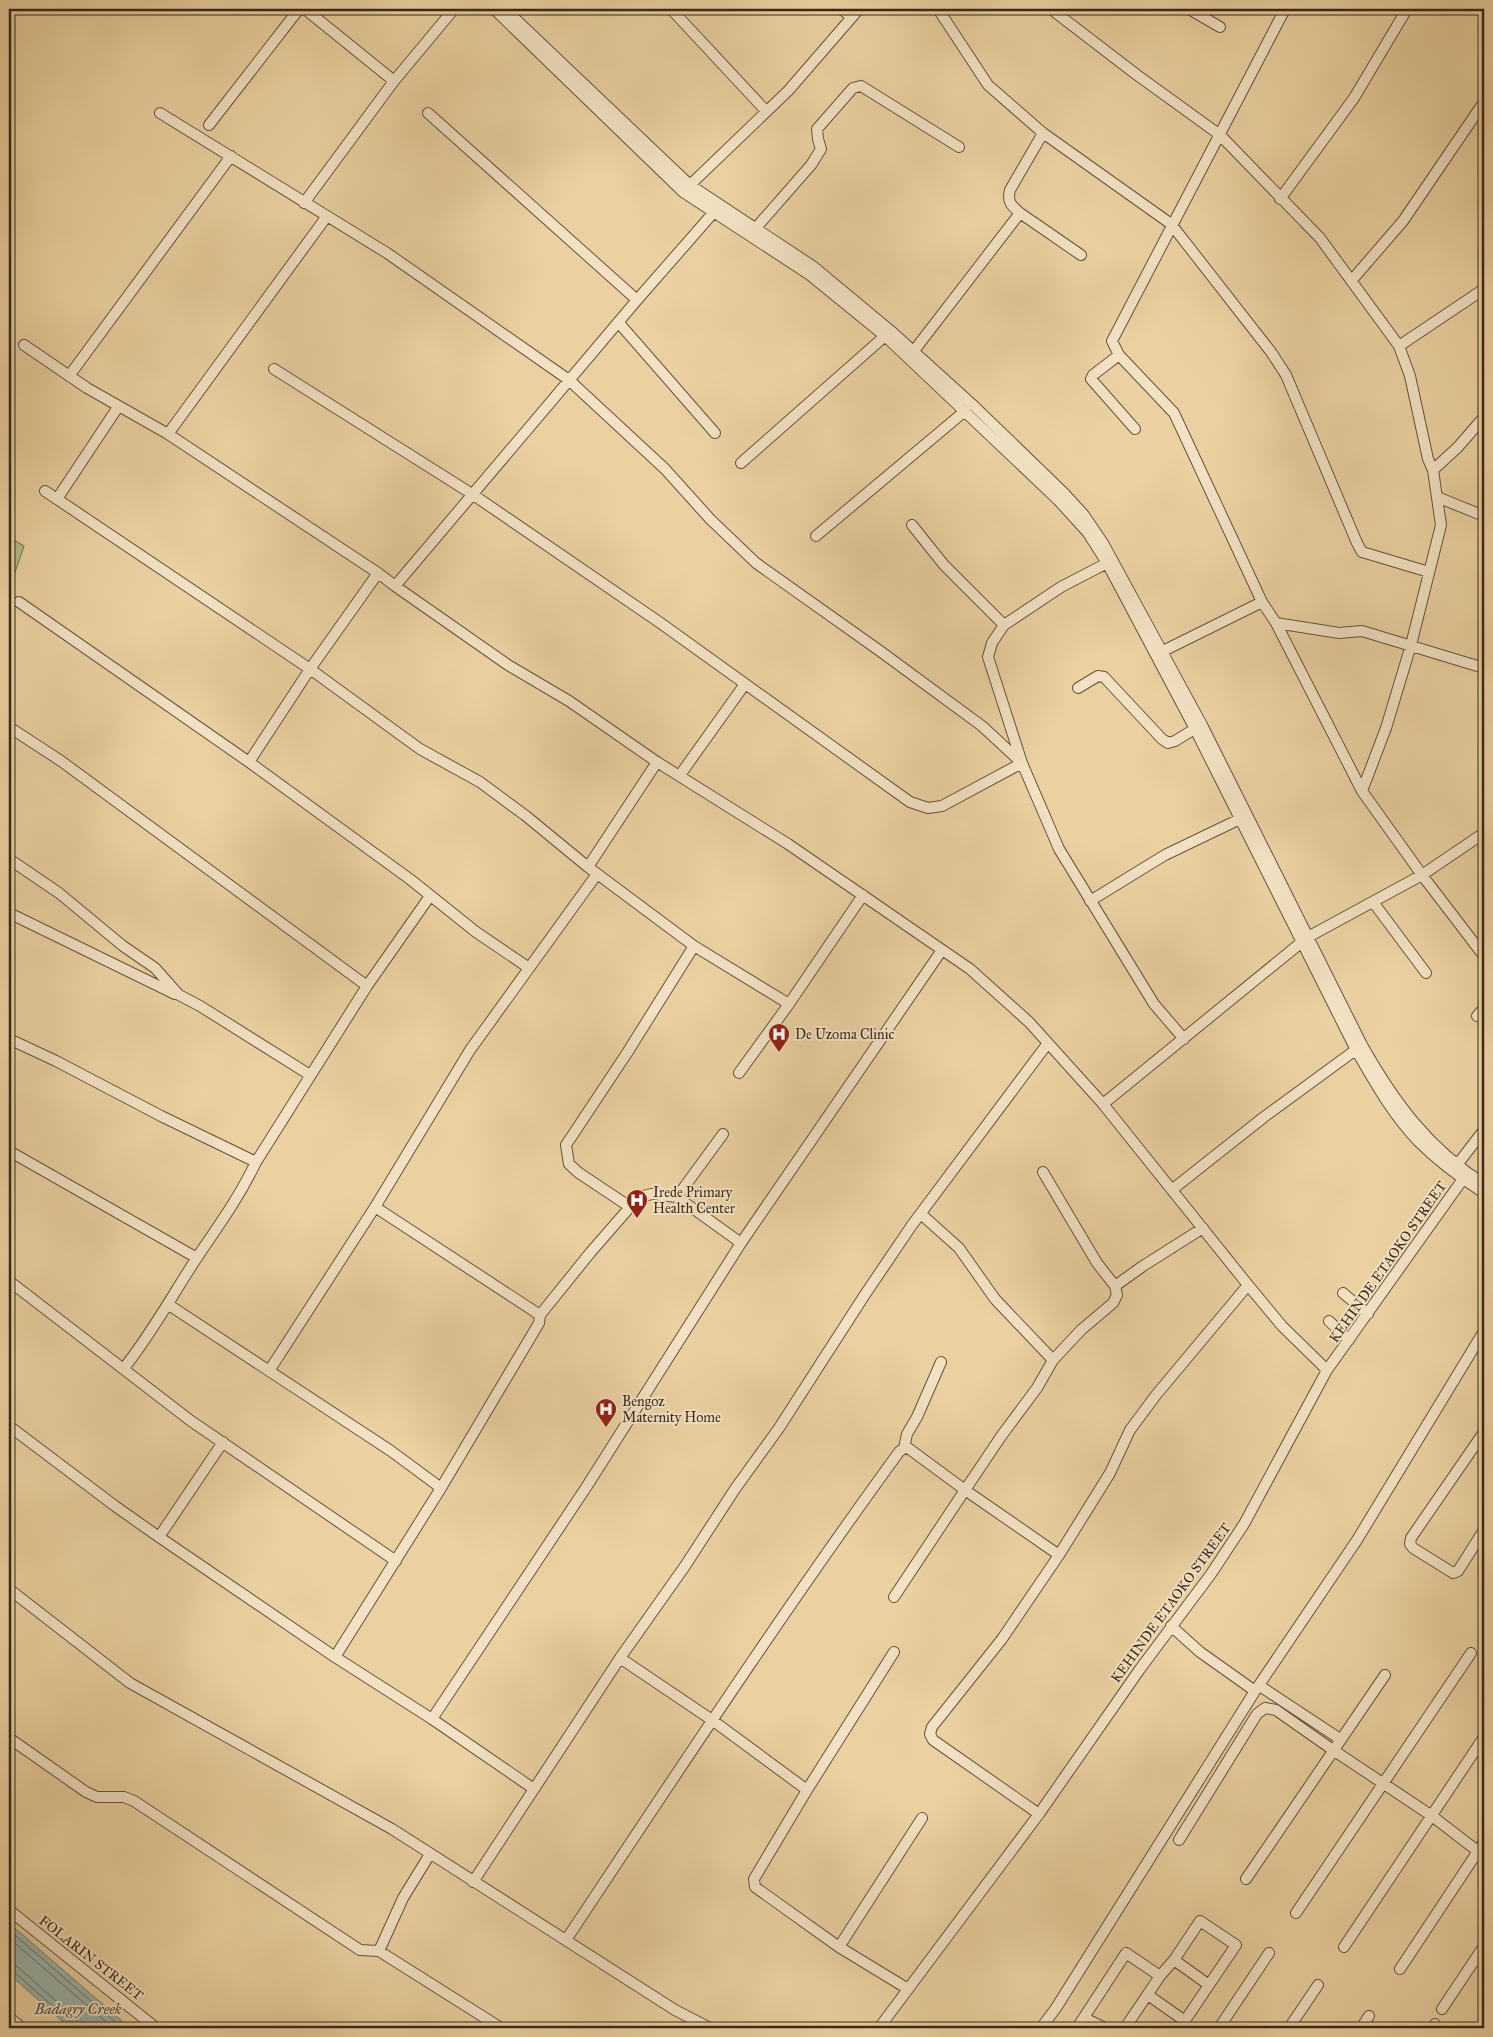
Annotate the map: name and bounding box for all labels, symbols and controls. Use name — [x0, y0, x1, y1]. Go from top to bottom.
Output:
hospital icon: De Uzoma Clinic — [767, 1022, 791, 1053]
place label: De Uzoma Clinic — [795, 1026, 894, 1043]
street label: KEHINDE ETAOKO STREET — [1326, 1178, 1451, 1346]
place label: Irede Primary Health Center — [653, 1184, 736, 1217]
hospital icon: Irede Primary Health Center — [625, 1188, 649, 1219]
place label: Bengoz Maternity Home — [622, 1393, 721, 1426]
hospital icon: Bengoz Maternity Home — [594, 1397, 618, 1428]
street label: KEHINDE ETAOKO STREET — [1107, 1520, 1235, 1686]
street label: FOLARIN STREET — [35, 1912, 147, 2004]
water label: Badagry Creek — [34, 2000, 122, 2018]

